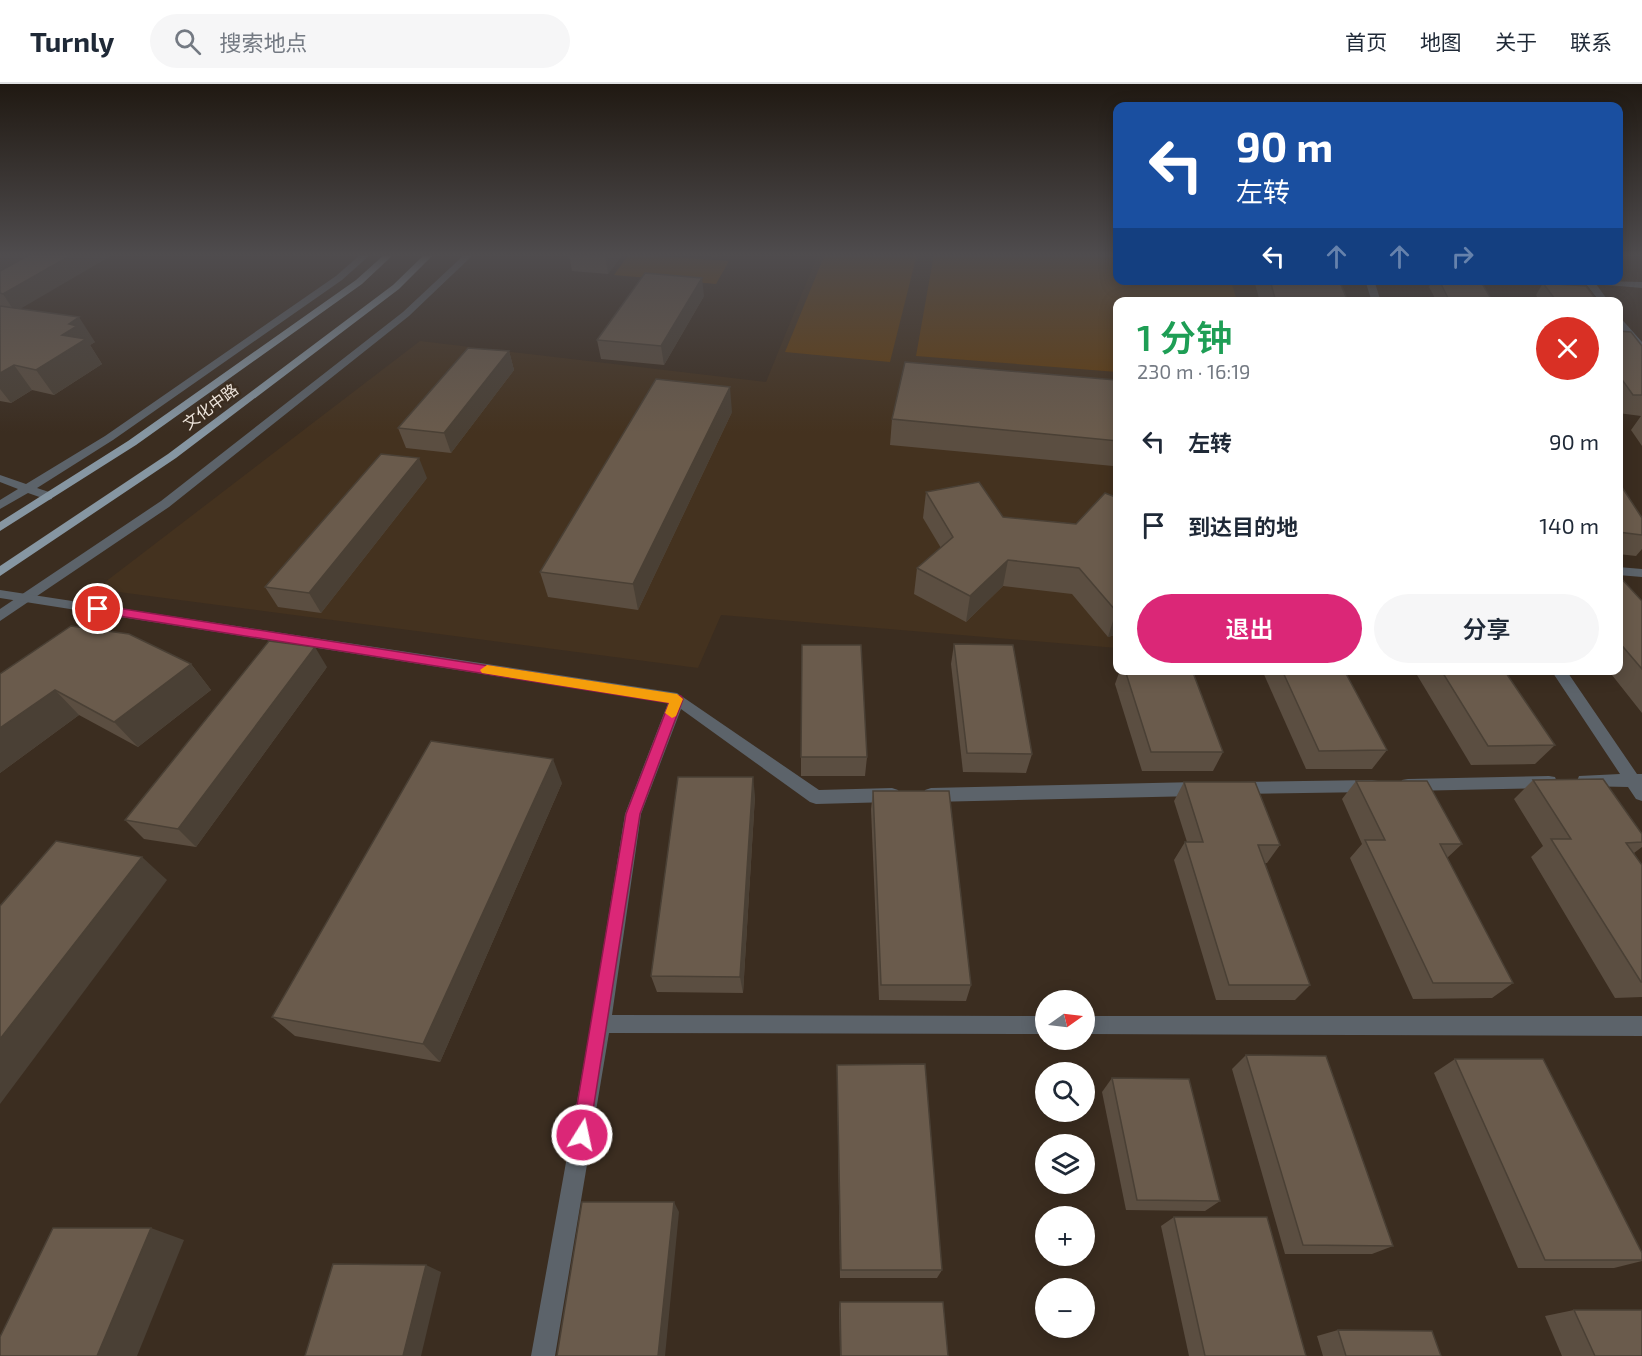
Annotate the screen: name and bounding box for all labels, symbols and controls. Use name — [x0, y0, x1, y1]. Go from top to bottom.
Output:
search box — [150, 14, 570, 68]
text: Turnly — [30, 24, 114, 58]
icon: search — [171, 25, 204, 58]
text: 搜索地点 — [219, 29, 307, 55]
text: 首页 — [1345, 29, 1387, 54]
text: 地图 — [1420, 29, 1462, 54]
text: 关于 — [1495, 29, 1537, 54]
text: 联系 — [1570, 29, 1612, 54]
text: 90 m — [1236, 120, 1333, 170]
icon: left — [1137, 126, 1215, 204]
text: 左转 — [1236, 175, 1290, 207]
icon: left — [1257, 240, 1290, 273]
icon: ahead — [1320, 240, 1353, 273]
icon: ahead — [1383, 240, 1416, 273]
icon: right — [1446, 240, 1479, 273]
text: 1 分钟 — [1137, 315, 1232, 358]
button: close — [1536, 317, 1599, 380]
text: 230 m · 16:19 — [1137, 359, 1251, 383]
street label: 文化中路 — [179, 379, 241, 433]
icon: left — [1137, 425, 1170, 458]
text: 90 m — [1549, 428, 1599, 454]
text: 左转 — [1188, 429, 1232, 455]
icon: arrive — [1137, 509, 1170, 542]
text: 140 m — [1539, 512, 1599, 538]
text: 到达目的地 — [1188, 513, 1298, 539]
pin — [72, 583, 123, 634]
icon: arrive — [81, 592, 114, 625]
button: 退出 — [1137, 594, 1362, 663]
button: 分享 — [1374, 594, 1599, 663]
north arrow — [1035, 990, 1095, 1050]
map controls — [1035, 990, 1095, 1338]
button: search — [1035, 1062, 1095, 1122]
position arrow — [550, 1103, 614, 1167]
button: layers — [1035, 1134, 1095, 1194]
button: + — [1035, 1206, 1095, 1266]
button: − — [1035, 1278, 1095, 1338]

